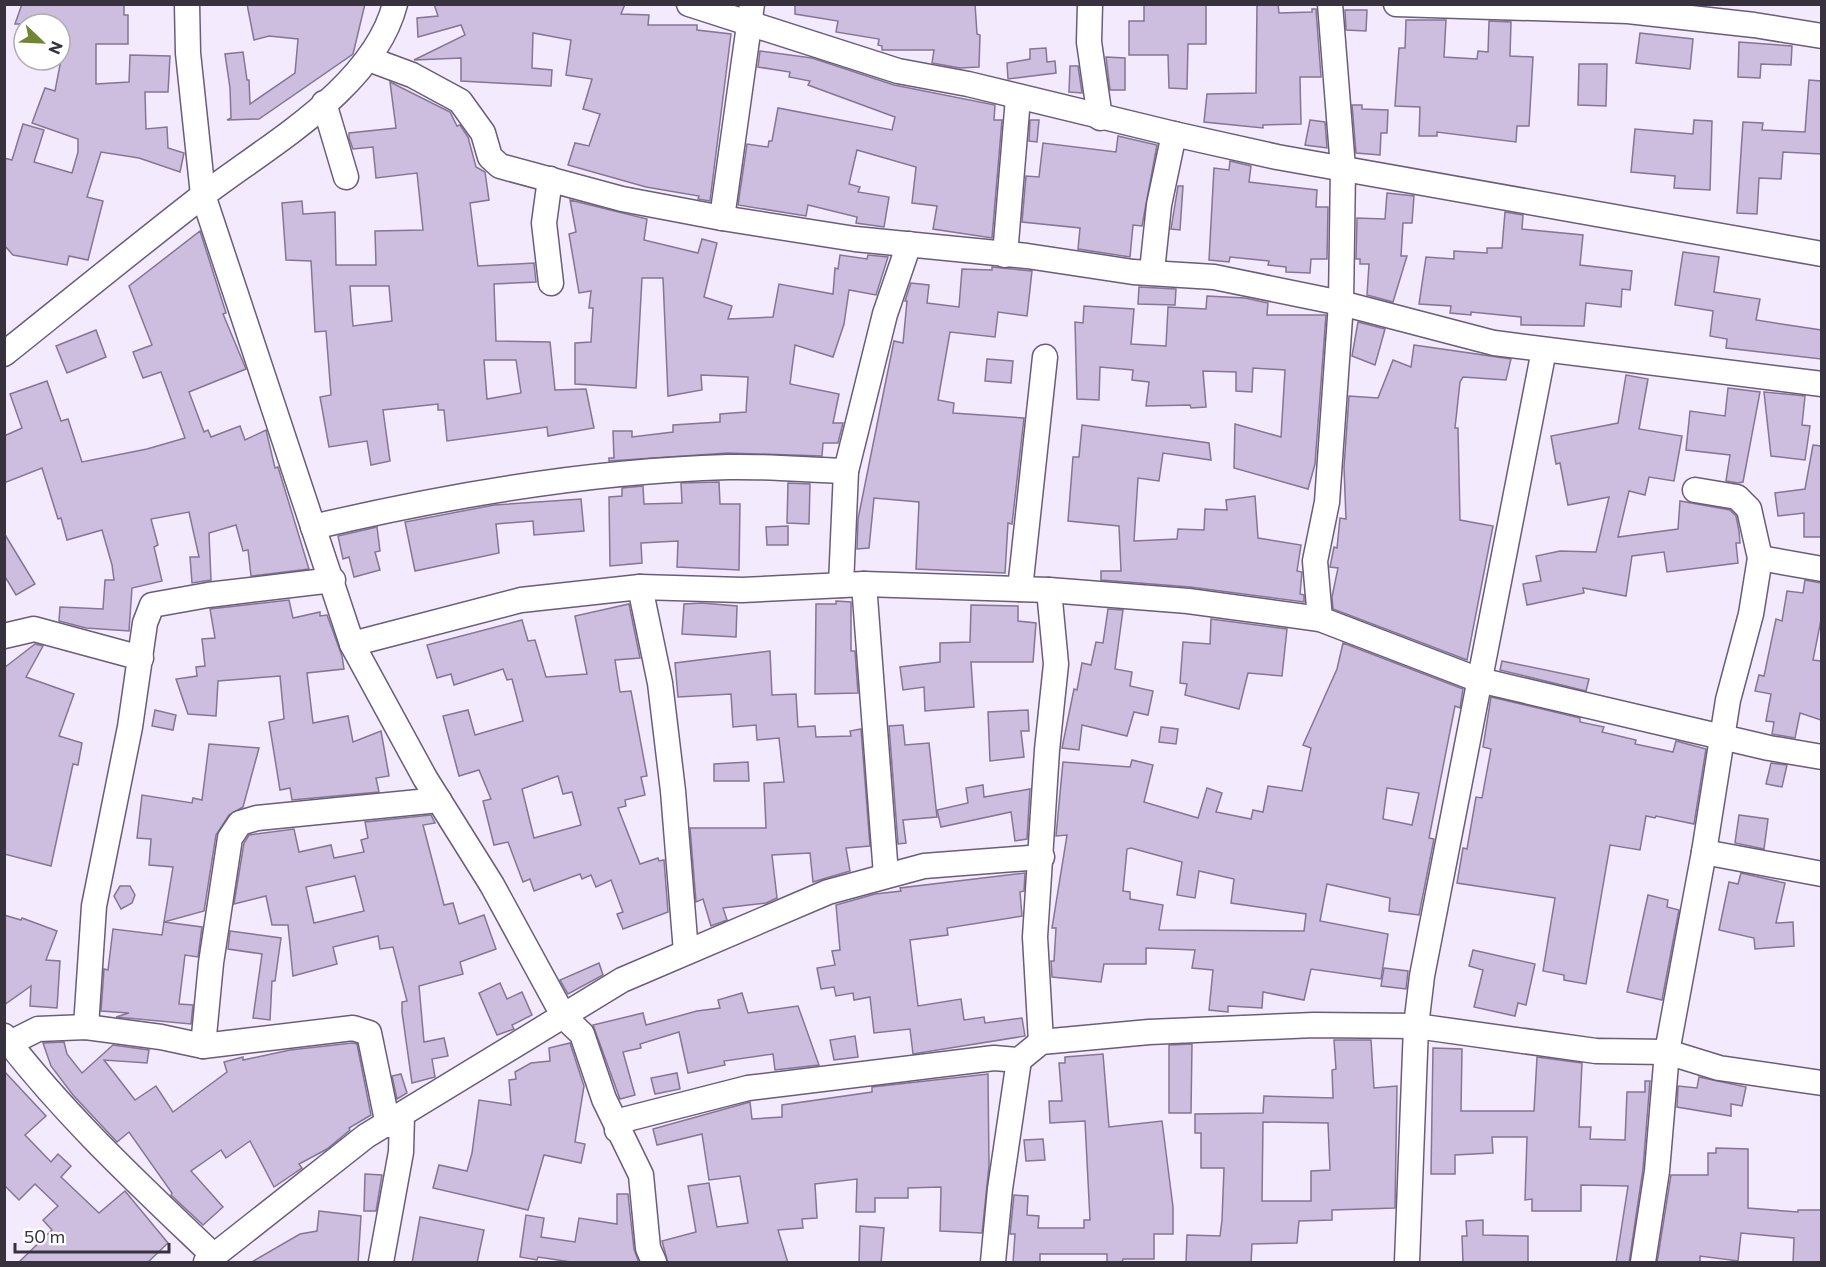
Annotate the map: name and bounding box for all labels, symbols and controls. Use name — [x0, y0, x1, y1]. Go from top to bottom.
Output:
north arrow — [12, 12, 72, 72]
text: N — [45, 39, 67, 57]
scale bar — [15, 1216, 170, 1254]
text: 50 m — [24, 1225, 65, 1247]

